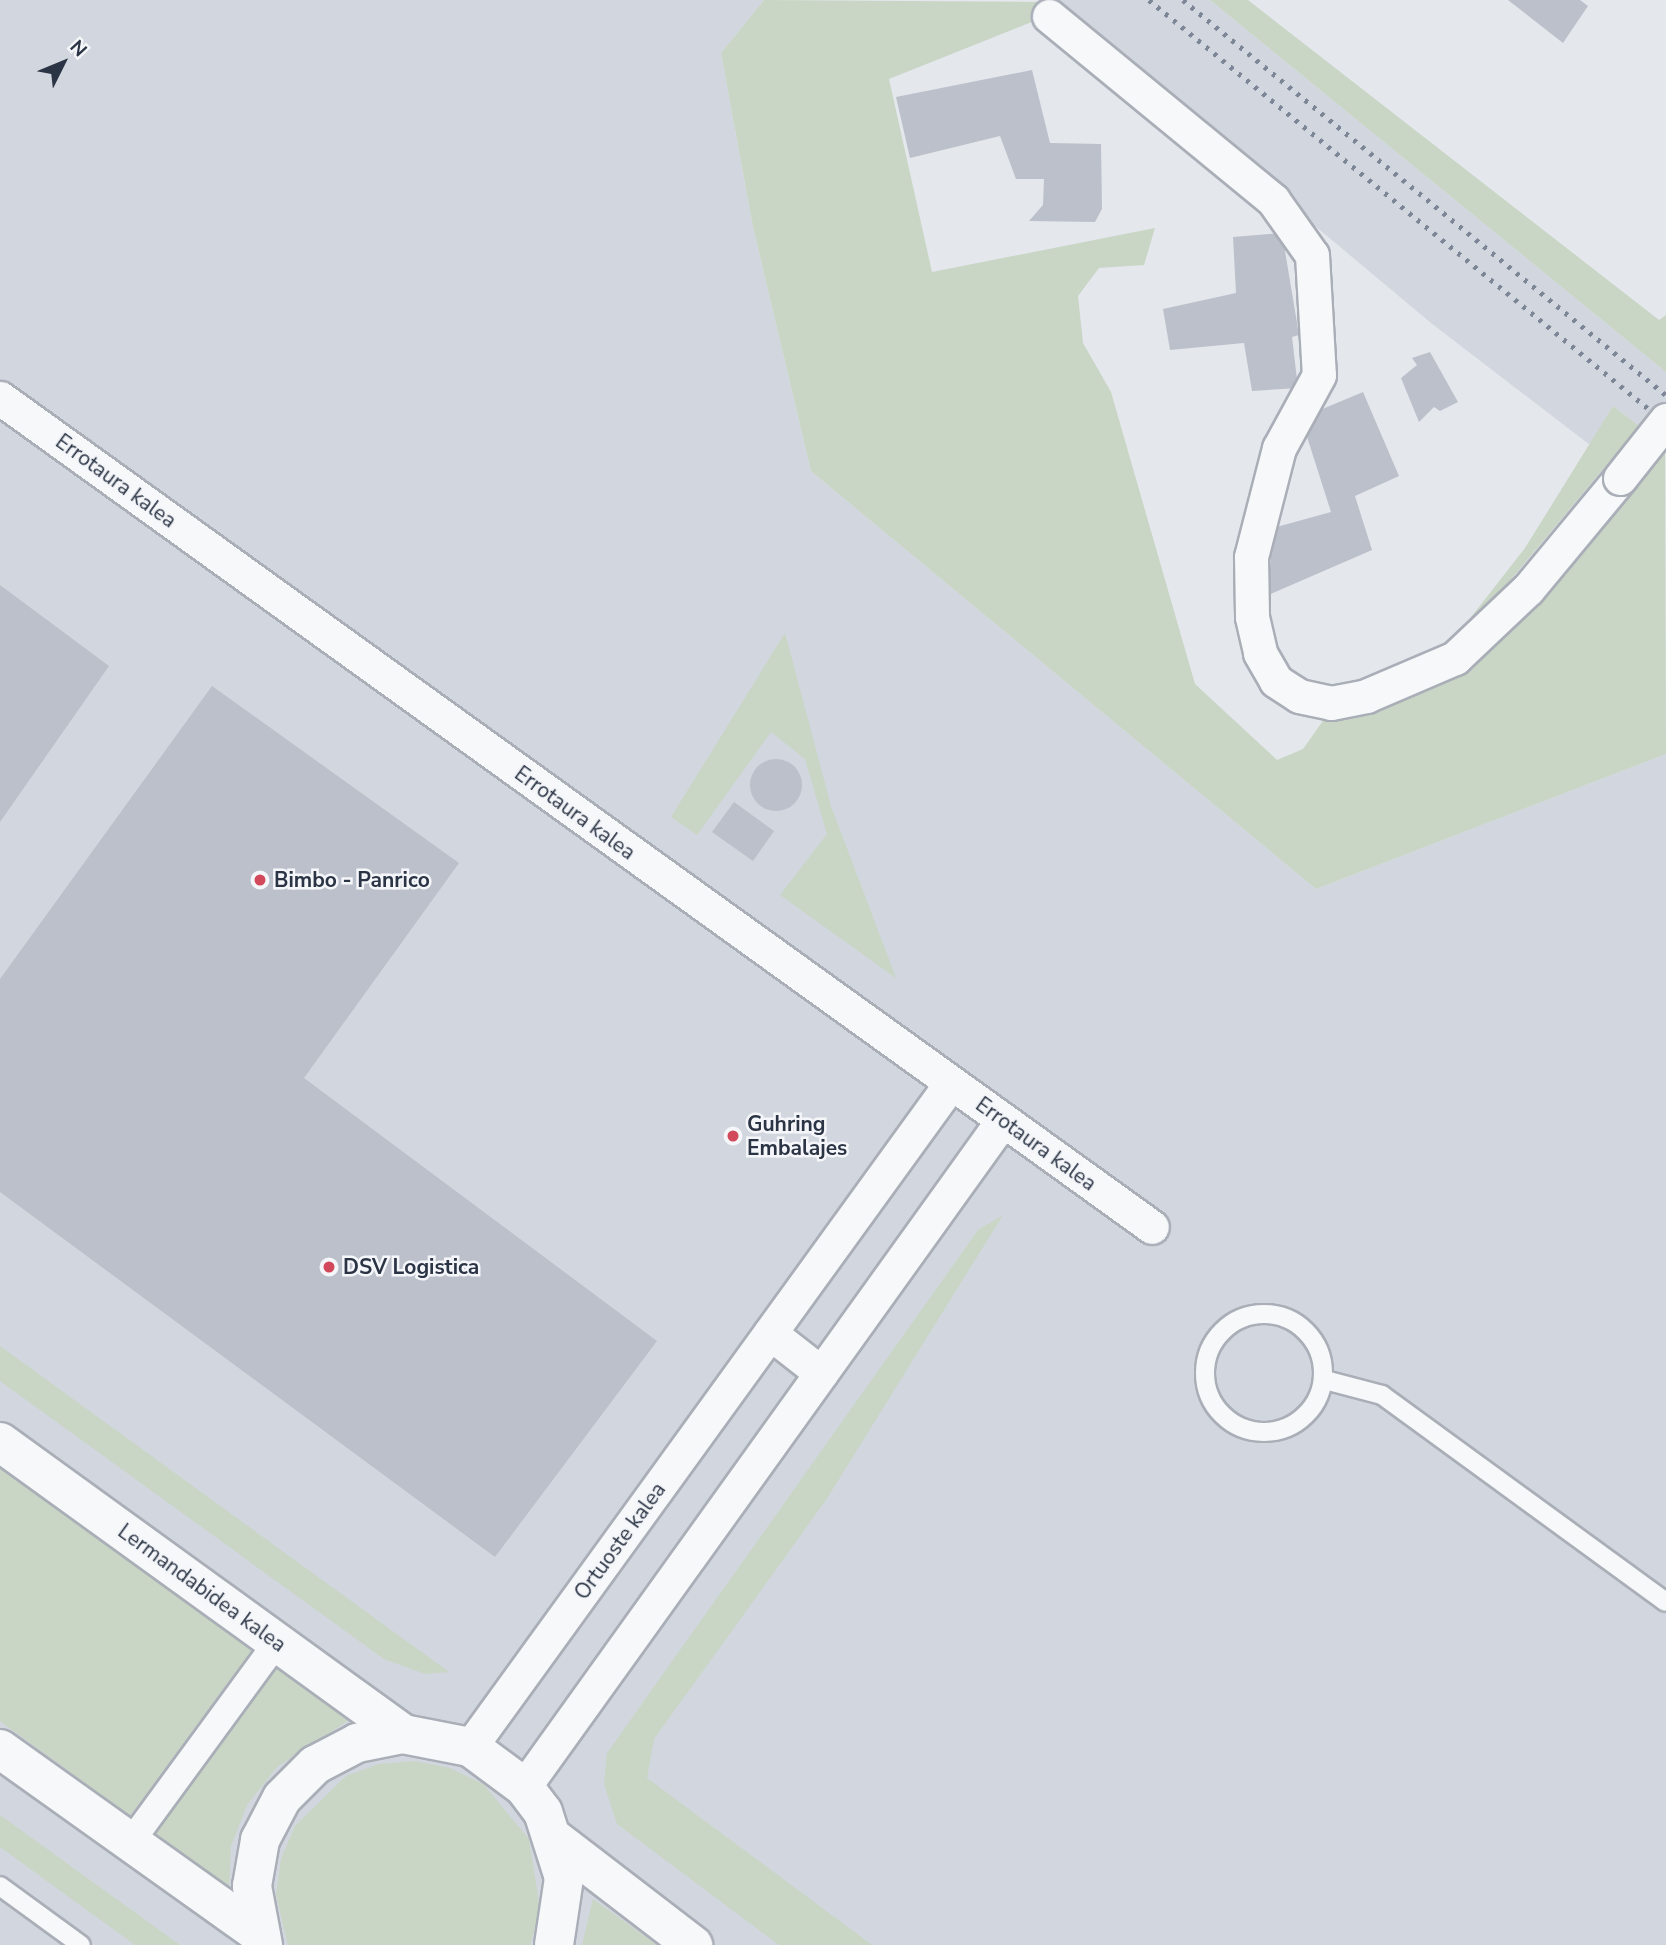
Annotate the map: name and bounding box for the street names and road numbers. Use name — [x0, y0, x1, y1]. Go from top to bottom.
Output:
street label: Errotaura kalea — [51, 429, 181, 533]
street label: Errotaura kalea — [510, 761, 640, 865]
street label: Errotaura kalea — [971, 1092, 1101, 1196]
street label: Ortuoste kalea — [569, 1477, 671, 1605]
street label: Lermandabidea kalea — [113, 1519, 291, 1657]

